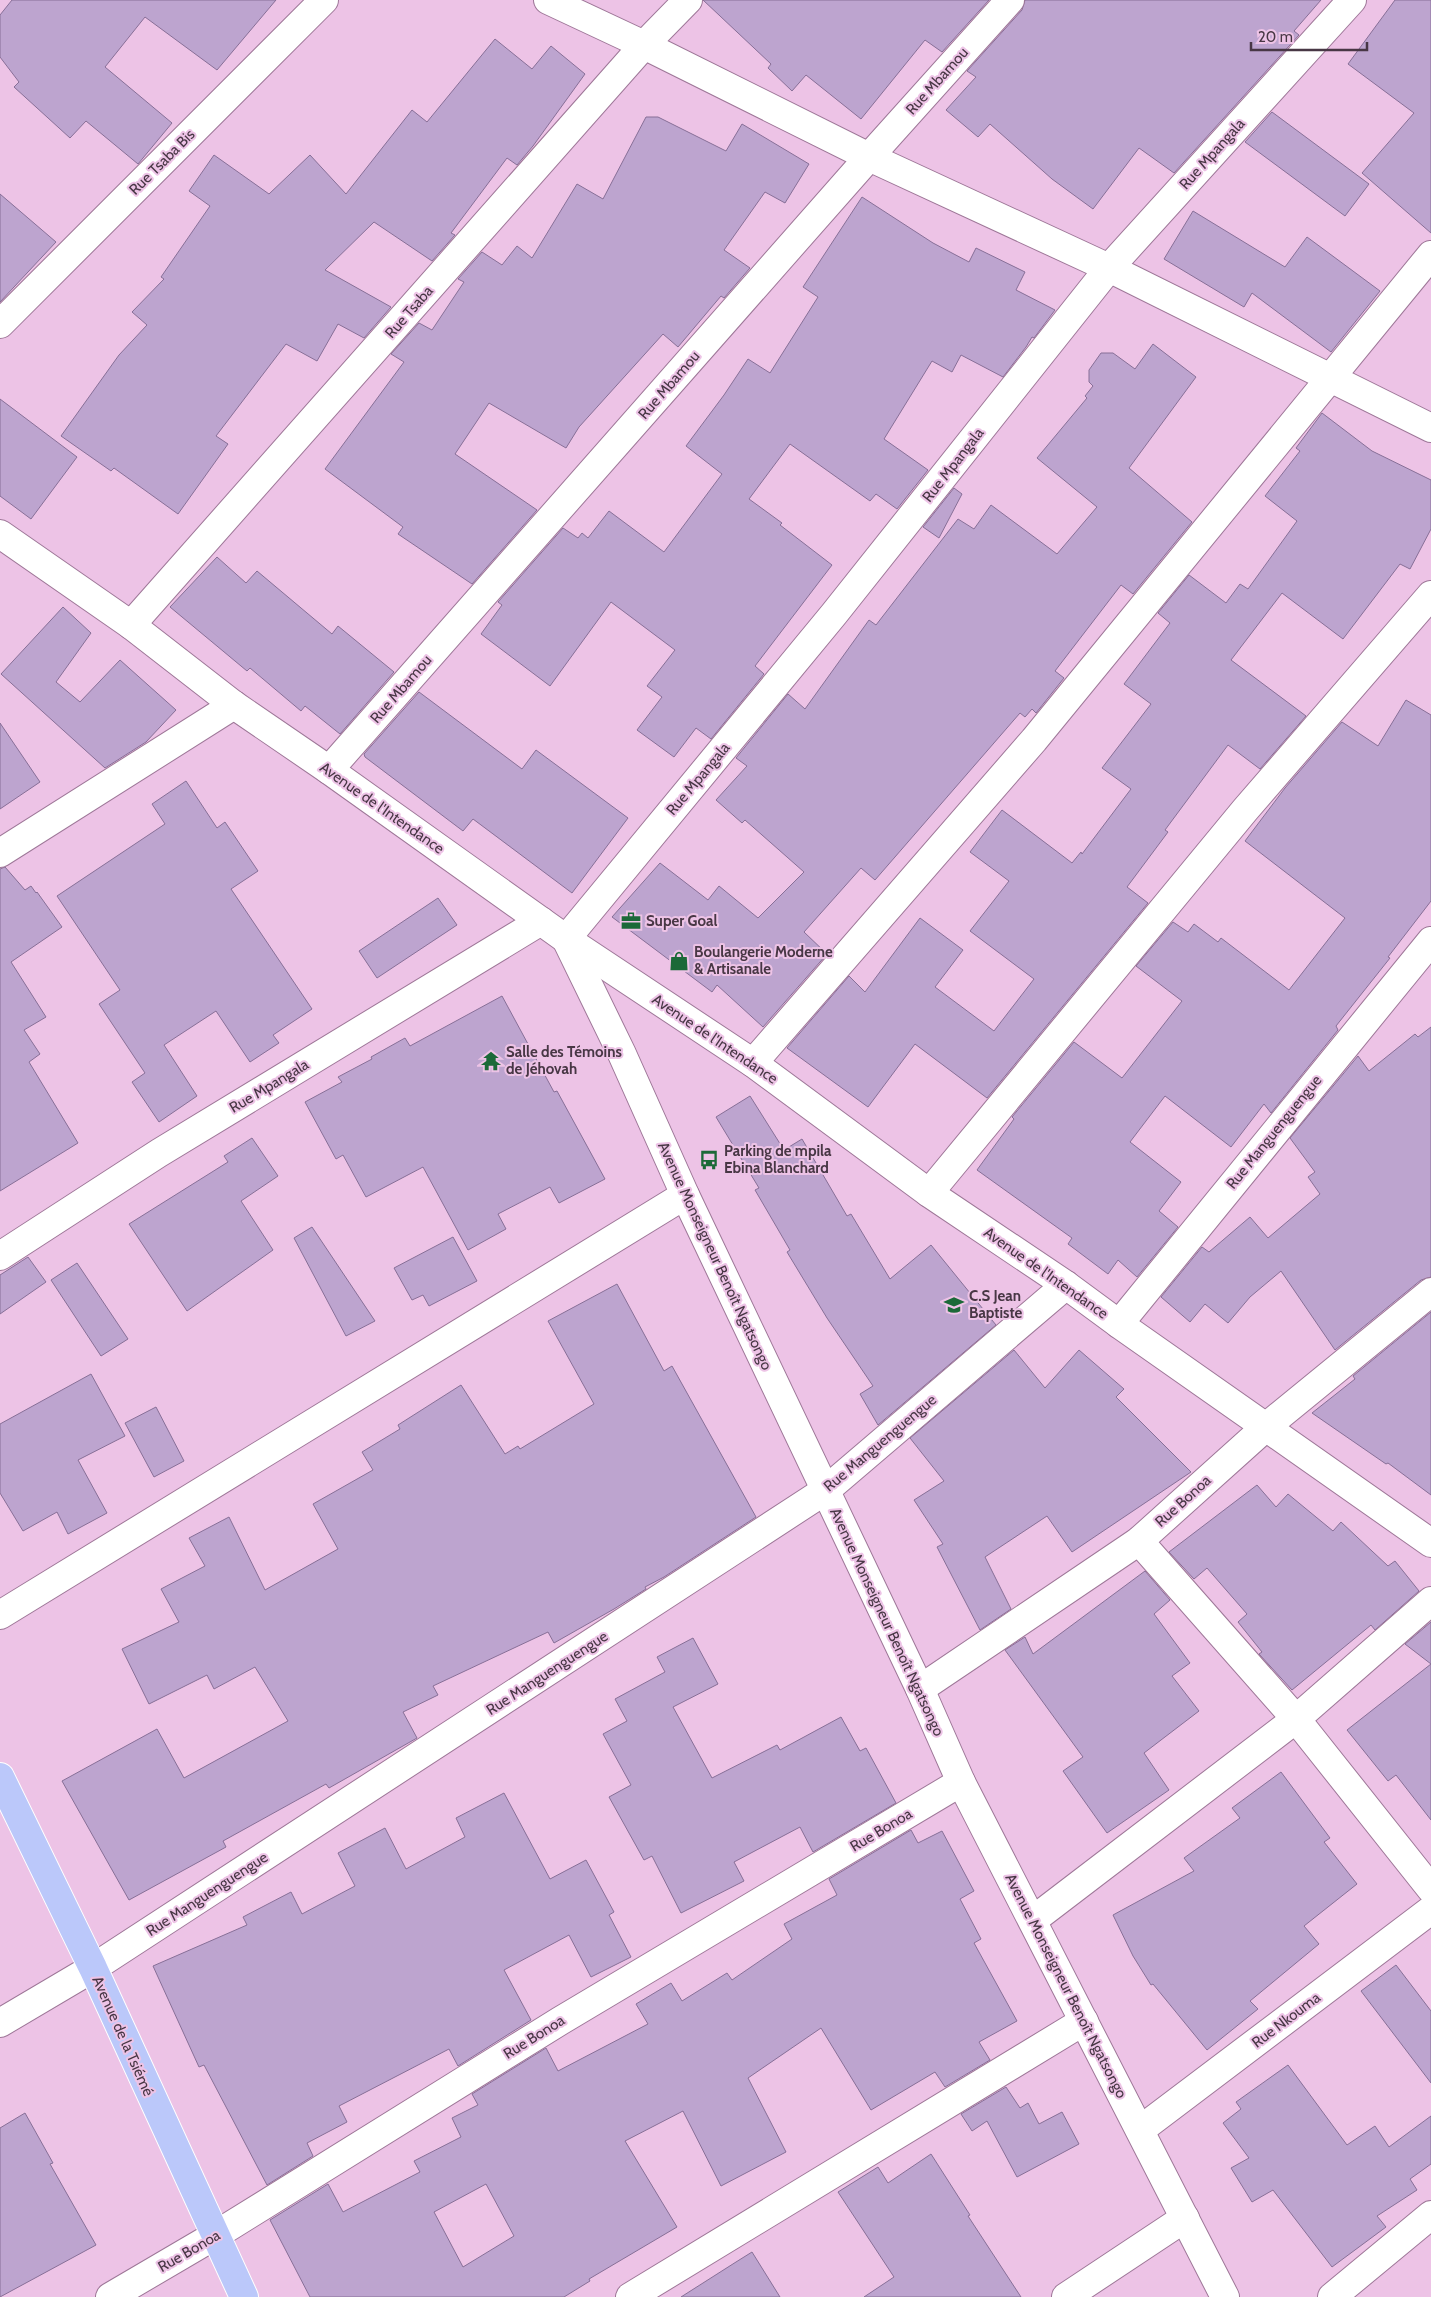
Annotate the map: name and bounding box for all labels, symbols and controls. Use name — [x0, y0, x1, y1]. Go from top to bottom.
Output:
scale bar — [1251, 20, 1367, 52]
text: 20 m — [1258, 28, 1293, 46]
street label: Rue Mbamou — [902, 44, 972, 118]
street label: Rue Mpangala — [1175, 114, 1249, 193]
street label: Rue Tsaba Bis — [125, 125, 199, 199]
street label: Rue Tsaba — [381, 281, 437, 342]
street label: Rue Mbamou — [634, 347, 704, 423]
street label: Rue Mpangala — [918, 424, 988, 506]
street label: Rue Mbamou — [366, 651, 436, 727]
street label: Rue Mpangala — [662, 738, 734, 819]
street label: Avenue de l'Intendance — [316, 758, 448, 858]
office icon: Super Goal — [620, 910, 642, 932]
place label: Super Goal — [646, 912, 717, 930]
place label: Boulangerie Moderne & Artisanale — [694, 943, 833, 978]
shop icon: Boulangerie Moderne & Artisanale — [668, 950, 690, 972]
street label: Avenue de l'Intendance — [649, 990, 781, 1088]
place label: Salle des Témoins de Jéhovah — [506, 1043, 622, 1078]
temple icon: Salle des Témoins de Jéhovah — [480, 1050, 502, 1072]
street label: Rue Mpangala — [226, 1055, 313, 1117]
street label: Rue Manguenguengue — [1223, 1071, 1326, 1193]
street label: Avenue Monseigneur Benoît Ngatsongo — [654, 1139, 776, 1373]
place label: Parking de mpila Ebina Blanchard — [724, 1142, 832, 1177]
bus stop icon: Parking de mpila Ebina Blanchard — [698, 1149, 720, 1171]
street label: Avenue de l'Intendance — [980, 1223, 1112, 1323]
place label: C.S Jean Baptiste — [969, 1287, 1023, 1322]
school or university icon: C.S Jean Baptiste — [943, 1294, 965, 1316]
street label: Rue Manguenguengue — [820, 1391, 940, 1495]
street label: Rue Bonoa — [1151, 1471, 1215, 1531]
street label: Avenue Monseigneur Benoît Ngatsongo — [826, 1505, 948, 1739]
street label: Rue Manguenguengue — [483, 1627, 611, 1719]
street label: Rue Bonoa — [847, 1804, 916, 1855]
street label: Rue Manguenguengue — [143, 1848, 271, 1940]
street label: Avenue Monseigneur Benoît Ngatsongo — [1001, 1871, 1131, 2101]
street label: Avenue de la Tsiémé — [88, 1973, 158, 2099]
street label: Rue Nkouma — [1248, 1988, 1324, 2052]
street label: Rue Bonoa — [500, 2011, 569, 2063]
street label: Rue Bonoa — [155, 2226, 224, 2276]

